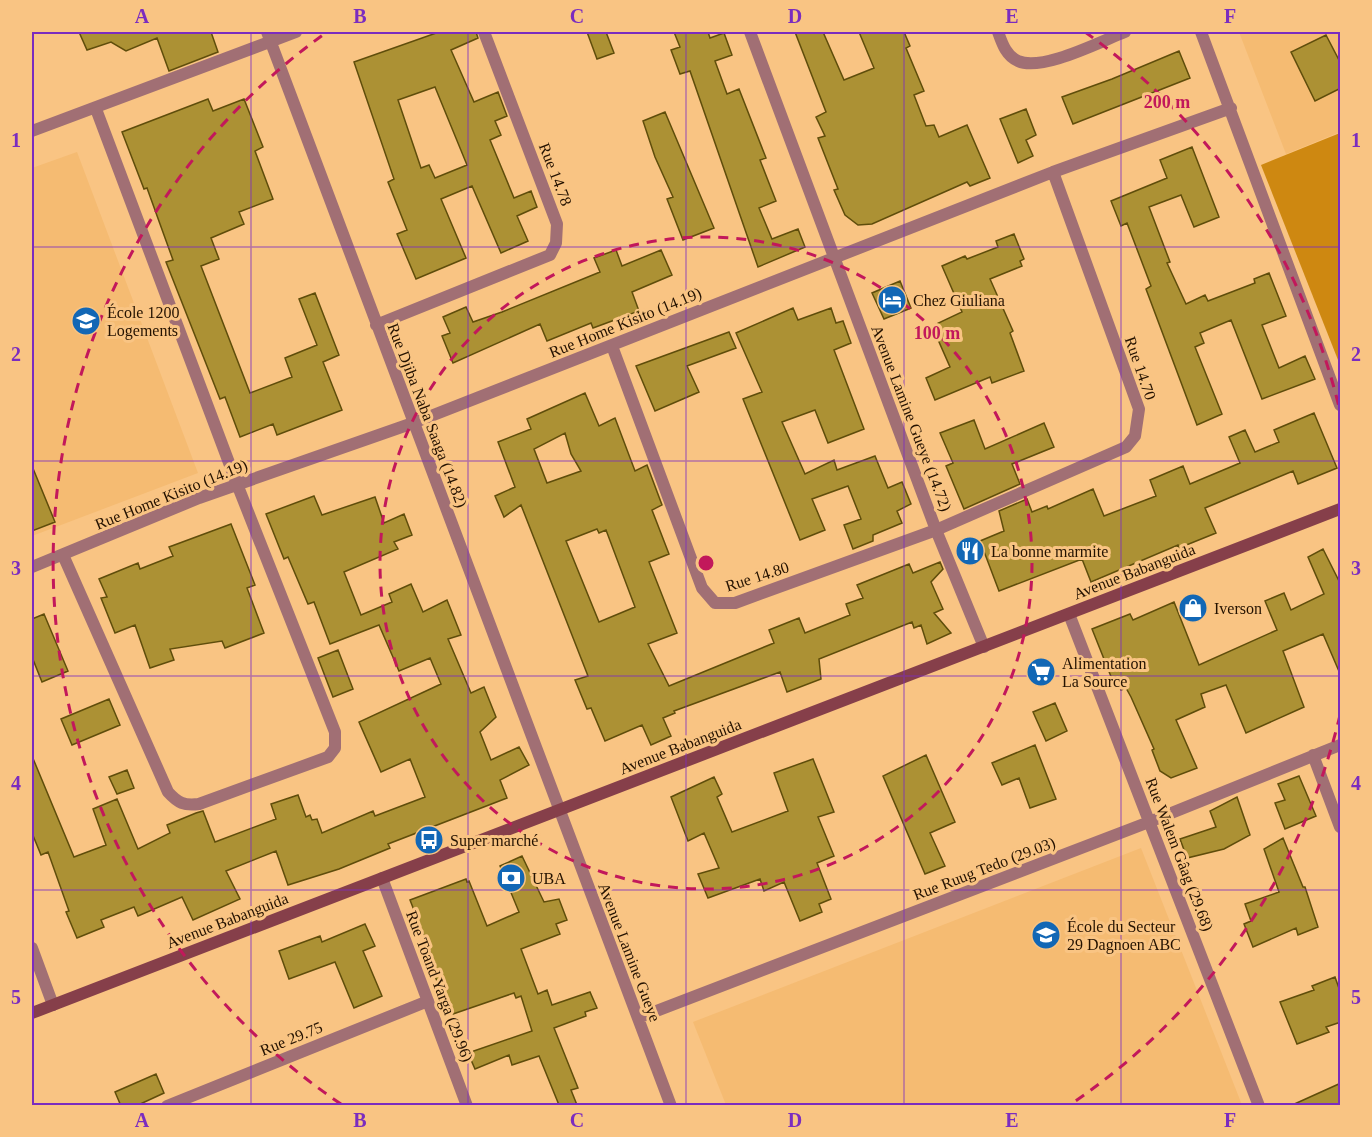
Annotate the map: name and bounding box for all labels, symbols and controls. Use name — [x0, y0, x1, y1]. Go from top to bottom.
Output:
text: A — [135, 5, 150, 27]
text: B — [353, 5, 367, 27]
text: C — [570, 5, 584, 27]
text: D — [788, 5, 802, 27]
text: E — [1005, 5, 1019, 27]
text: F — [1224, 5, 1236, 27]
text: 200 m — [1144, 92, 1190, 112]
text: 1 — [11, 129, 21, 151]
text: 1 — [1351, 129, 1361, 151]
street label: Rue 14.78 — [536, 140, 575, 208]
street label: Rue Home Kisito (14.19) — [547, 284, 704, 362]
hotel icon: Chez Giuliana — [876, 284, 908, 316]
place label: Chez Giuliana — [913, 292, 1005, 309]
place label: École 1200 Logements — [107, 303, 179, 340]
school or university icon: École 1200 Logements — [70, 305, 102, 337]
street label: Rue Djiba Naba Saaga (14.82) — [384, 321, 471, 510]
street label: Avenue Lamine Gueye (14.72) — [867, 323, 955, 514]
text: 100 m — [914, 323, 960, 343]
street label: Rue 14.70 — [1122, 334, 1159, 402]
text: 2 — [11, 343, 21, 365]
text: 2 — [1351, 343, 1361, 365]
street label: Rue Home Kisito (14.19) — [93, 456, 250, 534]
restaurant icon: La bonne marmite — [954, 535, 986, 567]
street label: Avenue Babanguida — [1071, 540, 1198, 603]
place label: La bonne marmite — [991, 543, 1108, 560]
centre of rings — [696, 553, 716, 573]
text: 3 — [11, 557, 21, 579]
text: 3 — [1351, 557, 1361, 579]
street label: Rue 14.80 — [723, 558, 791, 595]
shop icon: Iverson — [1177, 592, 1209, 624]
place label: Iverson — [1214, 600, 1262, 617]
place label: Alimentation La Source — [1062, 655, 1146, 690]
supermarket icon: Alimentation La Source — [1025, 656, 1057, 688]
street label: Avenue Babanguida — [617, 715, 744, 778]
text: 4 — [11, 772, 21, 794]
text: 4 — [1351, 772, 1361, 794]
street label: Rue Walem Gâag (29.68) — [1141, 775, 1217, 934]
bus stop icon: Super marché — [413, 824, 445, 856]
place label: Super marché — [450, 832, 538, 850]
street label: Rue Ruug Tedo (29.03) — [911, 834, 1058, 904]
bank icon: UBA — [495, 862, 527, 894]
place label: UBA — [532, 870, 566, 887]
street label: Avenue Lamine Gueye — [594, 880, 664, 1024]
street label: Avenue Babanguida — [164, 889, 291, 952]
street label: Rue Toand Yarga (29.96) — [402, 908, 476, 1065]
place label: École du Secteur 29 Dagnoen ABC — [1067, 917, 1181, 954]
school or university icon: École du Secteur 29 Dagnoen ABC — [1030, 919, 1062, 951]
text: 5 — [11, 986, 21, 1008]
text: 5 — [1351, 986, 1361, 1008]
street label: Rue 29.75 — [258, 1018, 325, 1059]
text: A — [135, 1109, 150, 1131]
text: B — [353, 1109, 367, 1131]
text: C — [570, 1109, 584, 1131]
text: D — [788, 1109, 802, 1131]
text: E — [1005, 1109, 1019, 1131]
text: F — [1224, 1109, 1236, 1131]

